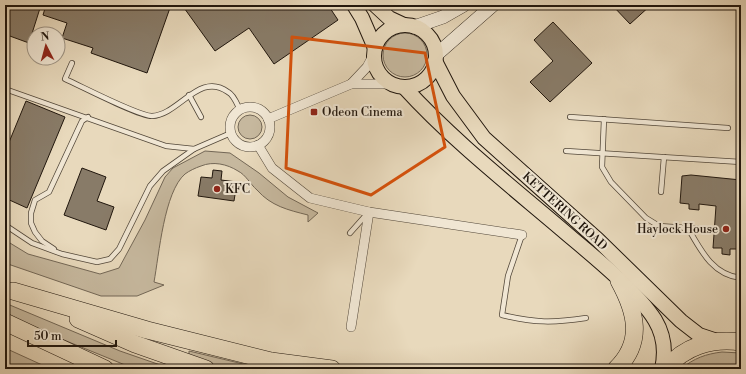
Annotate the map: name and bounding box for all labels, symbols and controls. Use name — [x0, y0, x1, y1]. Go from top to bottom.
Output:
north arrow — [26, 26, 66, 66]
text: N — [40, 30, 50, 44]
place label: Odeon Cinema — [322, 105, 404, 120]
marker: Odeon Cinema — [309, 107, 319, 117]
street label: KETTERING ROAD — [519, 169, 610, 254]
place label: KFC — [225, 182, 250, 197]
marker: KFC — [212, 184, 222, 194]
place label: Haylock House — [637, 222, 718, 237]
marker: Haylock House — [721, 224, 731, 234]
scale bar — [28, 322, 116, 348]
text: 50 m — [34, 329, 62, 344]

